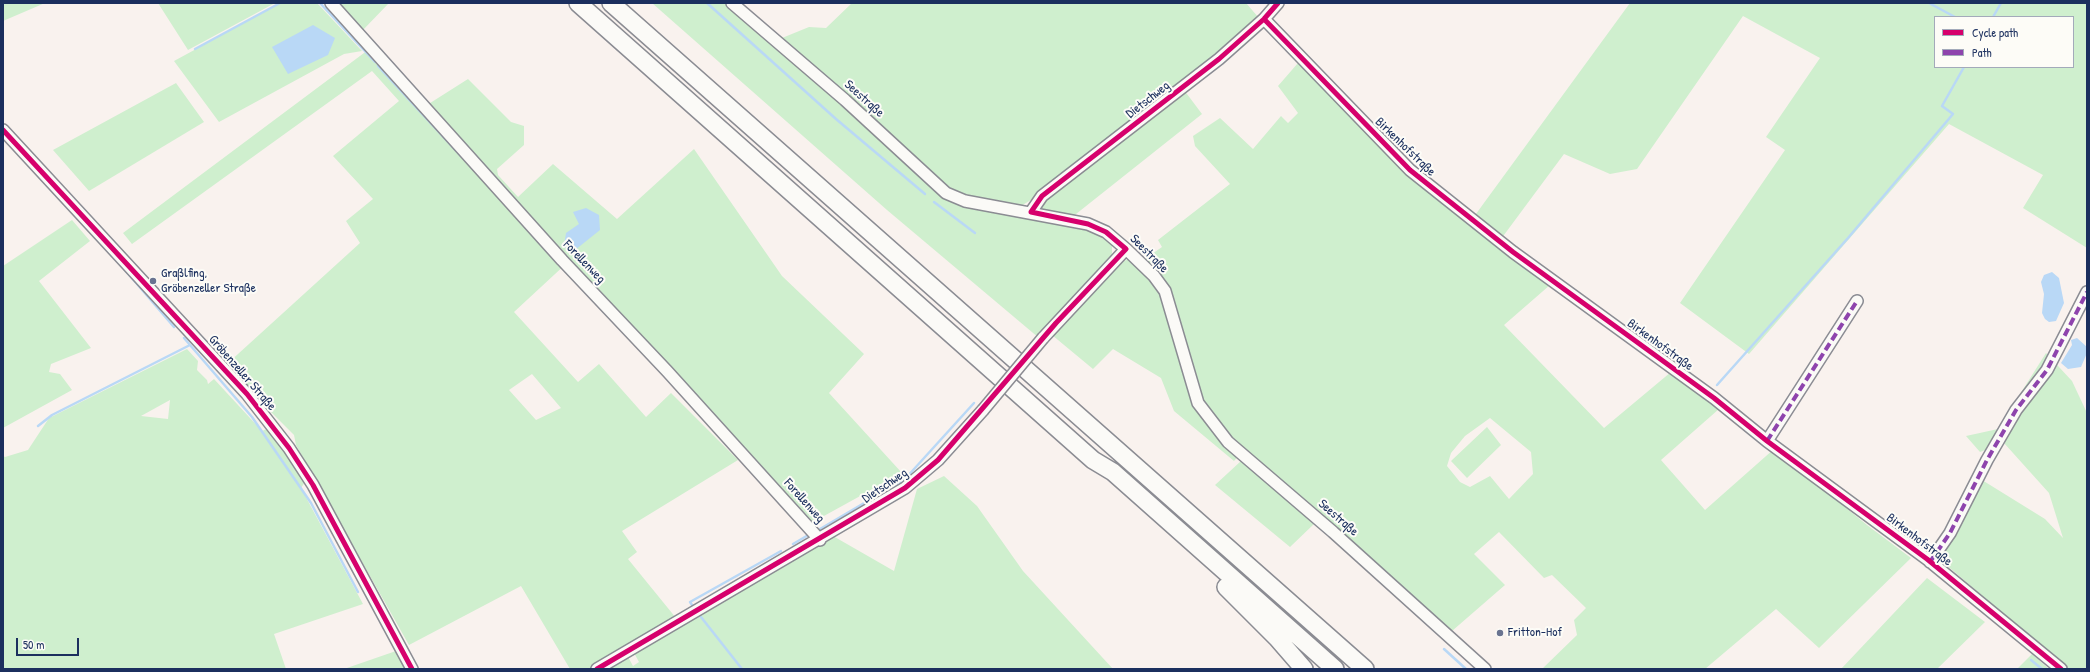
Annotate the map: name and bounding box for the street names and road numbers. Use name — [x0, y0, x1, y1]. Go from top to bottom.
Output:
street label: Seestraße — [841, 77, 887, 121]
street label: Dietschweg — [1123, 78, 1173, 122]
street label: Birkenhofstraße — [1372, 114, 1438, 180]
street label: Seestraße — [1127, 232, 1171, 276]
street label: Forellenweg — [560, 237, 608, 287]
street label: Birkenhofstraße — [1624, 316, 1696, 374]
street label: Gröbenzeller Straße — [205, 332, 279, 414]
street label: Dietschweg — [859, 465, 911, 507]
street label: Forellenweg — [780, 476, 828, 526]
street label: Seestraße — [1315, 496, 1361, 540]
street label: Birkenhofstraße — [1883, 510, 1955, 570]

